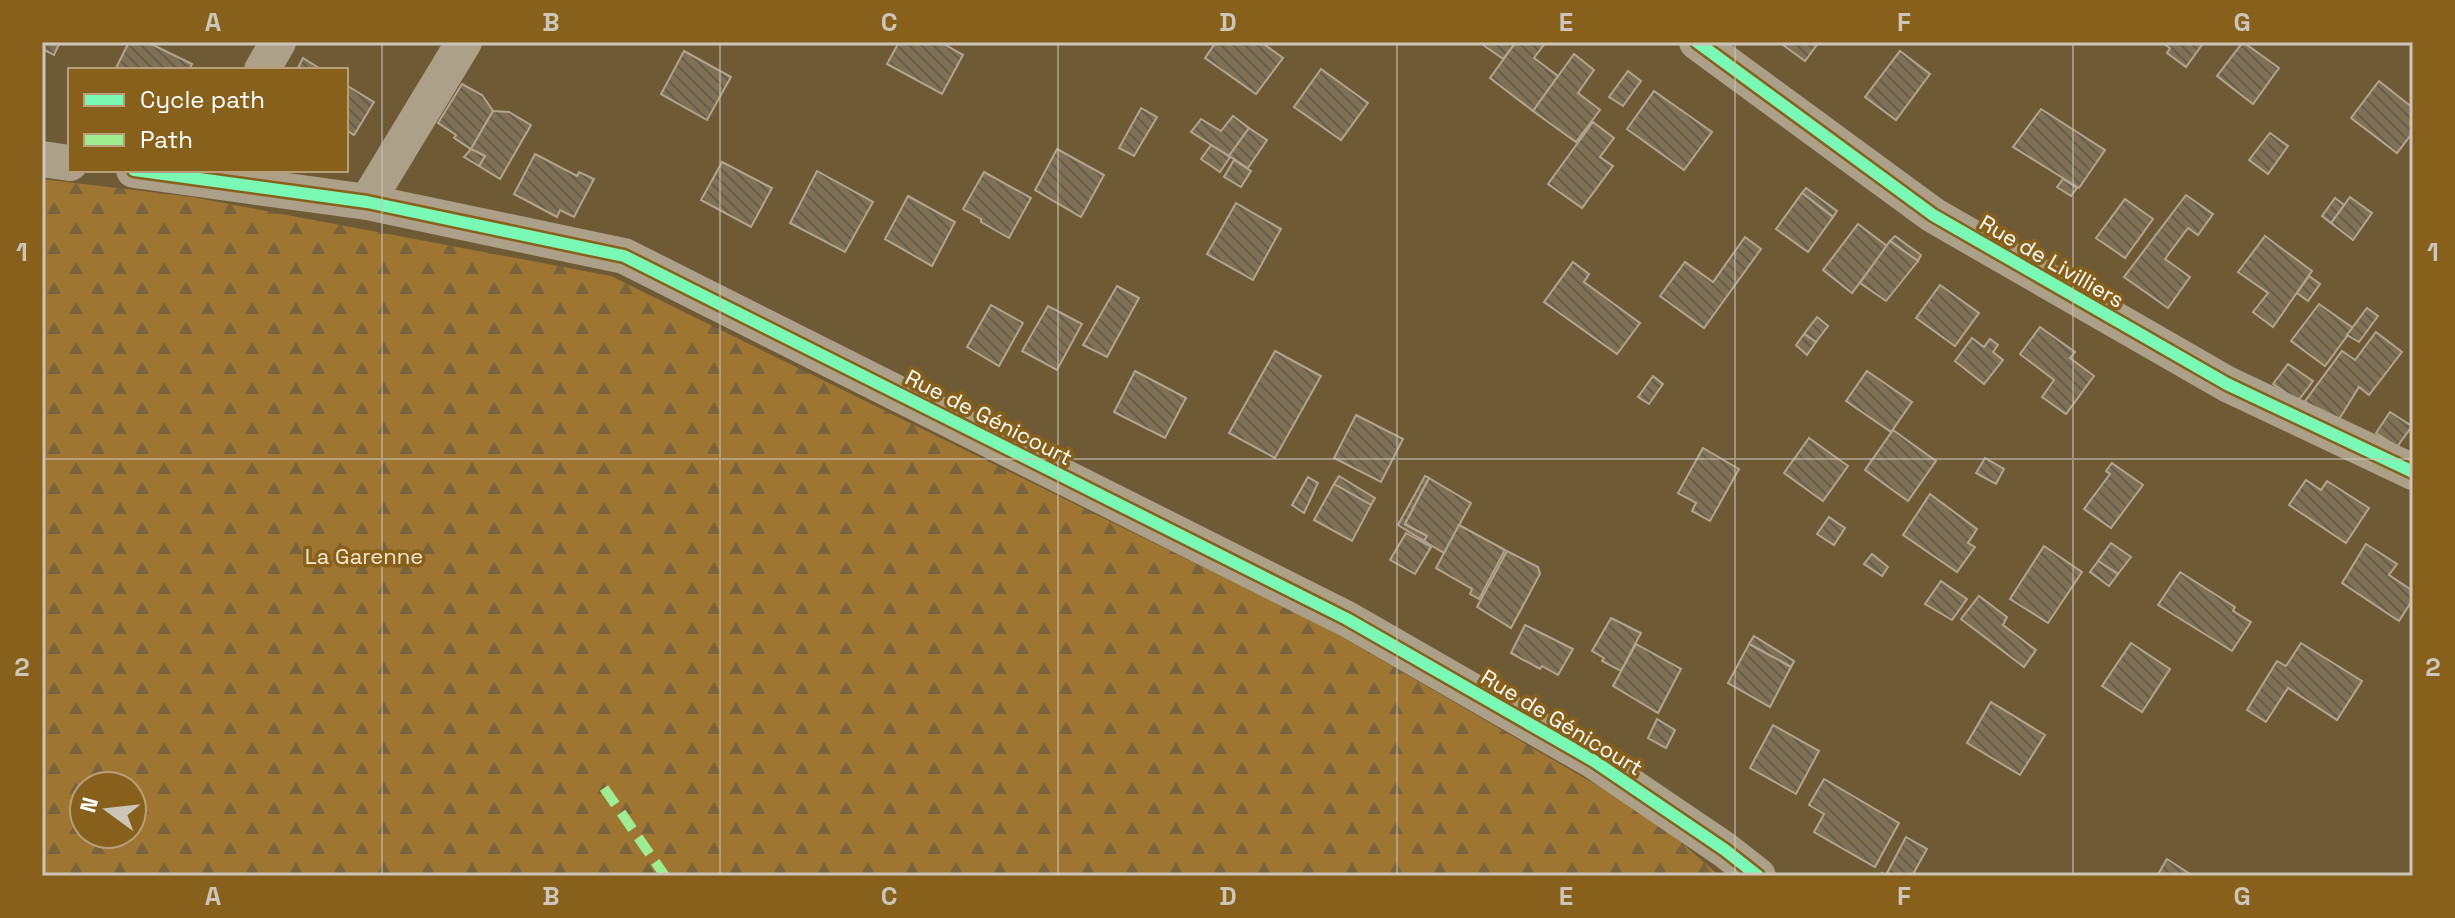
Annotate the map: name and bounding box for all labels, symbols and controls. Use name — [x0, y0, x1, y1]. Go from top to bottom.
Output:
text: A — [205, 5, 222, 39]
text: B — [542, 5, 560, 39]
text: C — [881, 5, 897, 39]
text: D — [1219, 5, 1237, 39]
text: E — [1559, 5, 1573, 39]
text: F — [1897, 5, 1911, 39]
text: G — [2233, 5, 2251, 39]
legend — [68, 68, 348, 172]
text: Cycle path — [140, 84, 265, 115]
text: Path — [140, 124, 193, 155]
street label: Rue de Livilliers — [1975, 208, 2129, 314]
text: 1 — [16, 235, 28, 269]
text: 1 — [2427, 235, 2439, 269]
street label: Rue de Génicourt — [901, 363, 1077, 471]
park label: La Garenne — [305, 542, 423, 570]
text: 2 — [14, 650, 30, 684]
text: 2 — [2425, 650, 2441, 684]
street label: Rue de Génicourt — [1476, 663, 1648, 781]
north arrow — [68, 770, 148, 850]
text: N — [73, 794, 104, 816]
text: A — [205, 879, 222, 913]
text: B — [542, 879, 560, 913]
text: C — [881, 879, 897, 913]
text: D — [1219, 879, 1237, 913]
text: E — [1559, 879, 1573, 913]
text: F — [1897, 879, 1911, 913]
text: G — [2233, 879, 2251, 913]

